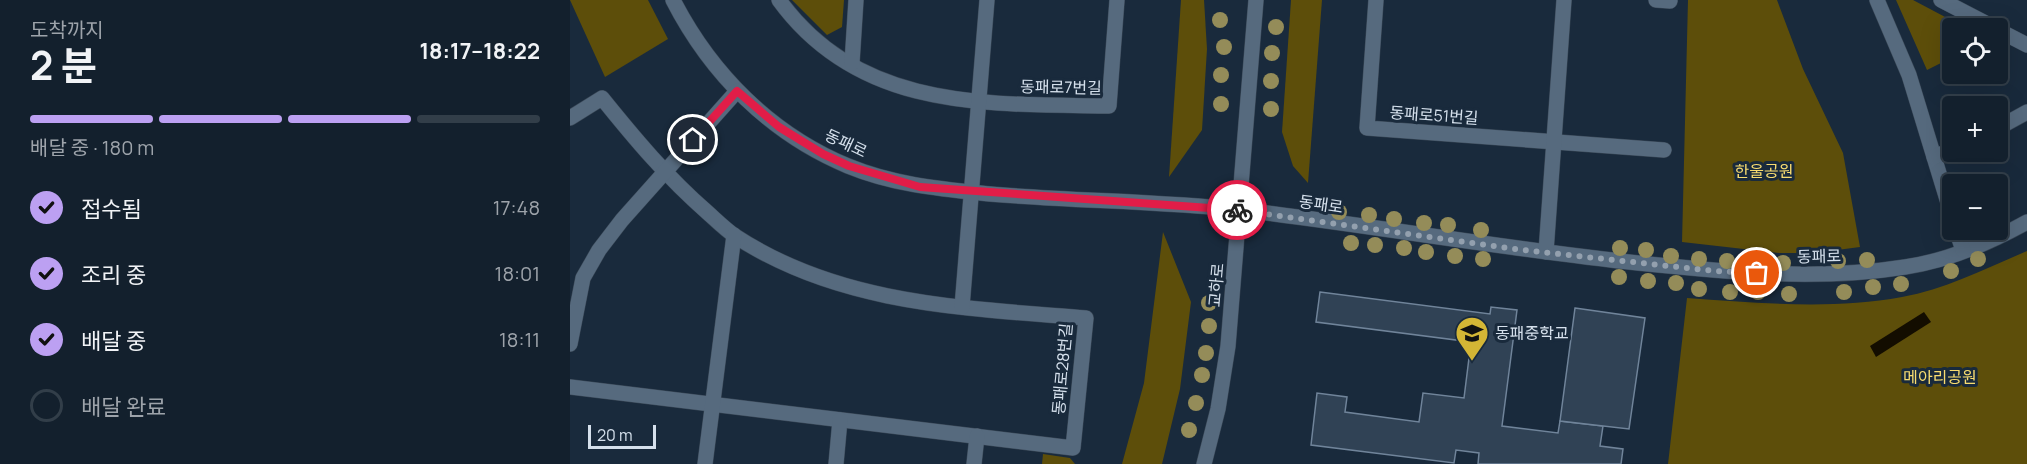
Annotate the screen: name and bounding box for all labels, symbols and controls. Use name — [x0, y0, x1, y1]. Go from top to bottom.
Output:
text: 도착까지 — [30, 16, 104, 43]
map controls — [1942, 18, 2008, 240]
button: locate — [1942, 18, 2008, 84]
text: 18:17–18:22 — [419, 36, 540, 66]
text: 2 분 — [30, 38, 97, 92]
street label: 동패로7번길 — [1020, 75, 1102, 99]
button: + — [1942, 96, 2008, 162]
street label: 동패로51번길 — [1389, 101, 1479, 129]
pin — [667, 114, 718, 165]
icon: home — [676, 123, 709, 156]
street label: 동패로 — [821, 124, 871, 162]
text: 배달 중 · 180 m — [30, 134, 154, 161]
park label: 한울공원 — [1735, 160, 1793, 182]
button: − — [1942, 174, 2008, 240]
courier — [1207, 180, 1267, 240]
street label: 동패로 — [1298, 190, 1345, 218]
icon: check — [30, 191, 63, 224]
text: 접수됨 — [81, 194, 142, 224]
text: 17:48 — [493, 194, 540, 221]
icon: bike — [1221, 194, 1254, 227]
street label: 동패로 — [1797, 245, 1842, 267]
pin — [1731, 247, 1782, 298]
icon: bag — [1740, 256, 1773, 289]
icon: check — [30, 257, 63, 290]
text: 조리 중 — [81, 260, 146, 290]
text: 18:01 — [495, 260, 540, 287]
street label: 교하로 — [1203, 262, 1229, 308]
school or university icon: 동패중학교 — [1454, 315, 1490, 362]
street label: 동패로28번길 — [1047, 322, 1077, 416]
place label: 동패중학교 — [1495, 322, 1569, 344]
icon: check — [30, 323, 63, 356]
text: 배달 중 — [81, 326, 146, 356]
text: 18:11 — [499, 326, 540, 353]
park label: 메아리공원 — [1903, 366, 1977, 388]
text: 배달 완료 — [81, 392, 166, 422]
scale bar — [588, 422, 656, 450]
text: 20 m — [597, 424, 633, 446]

